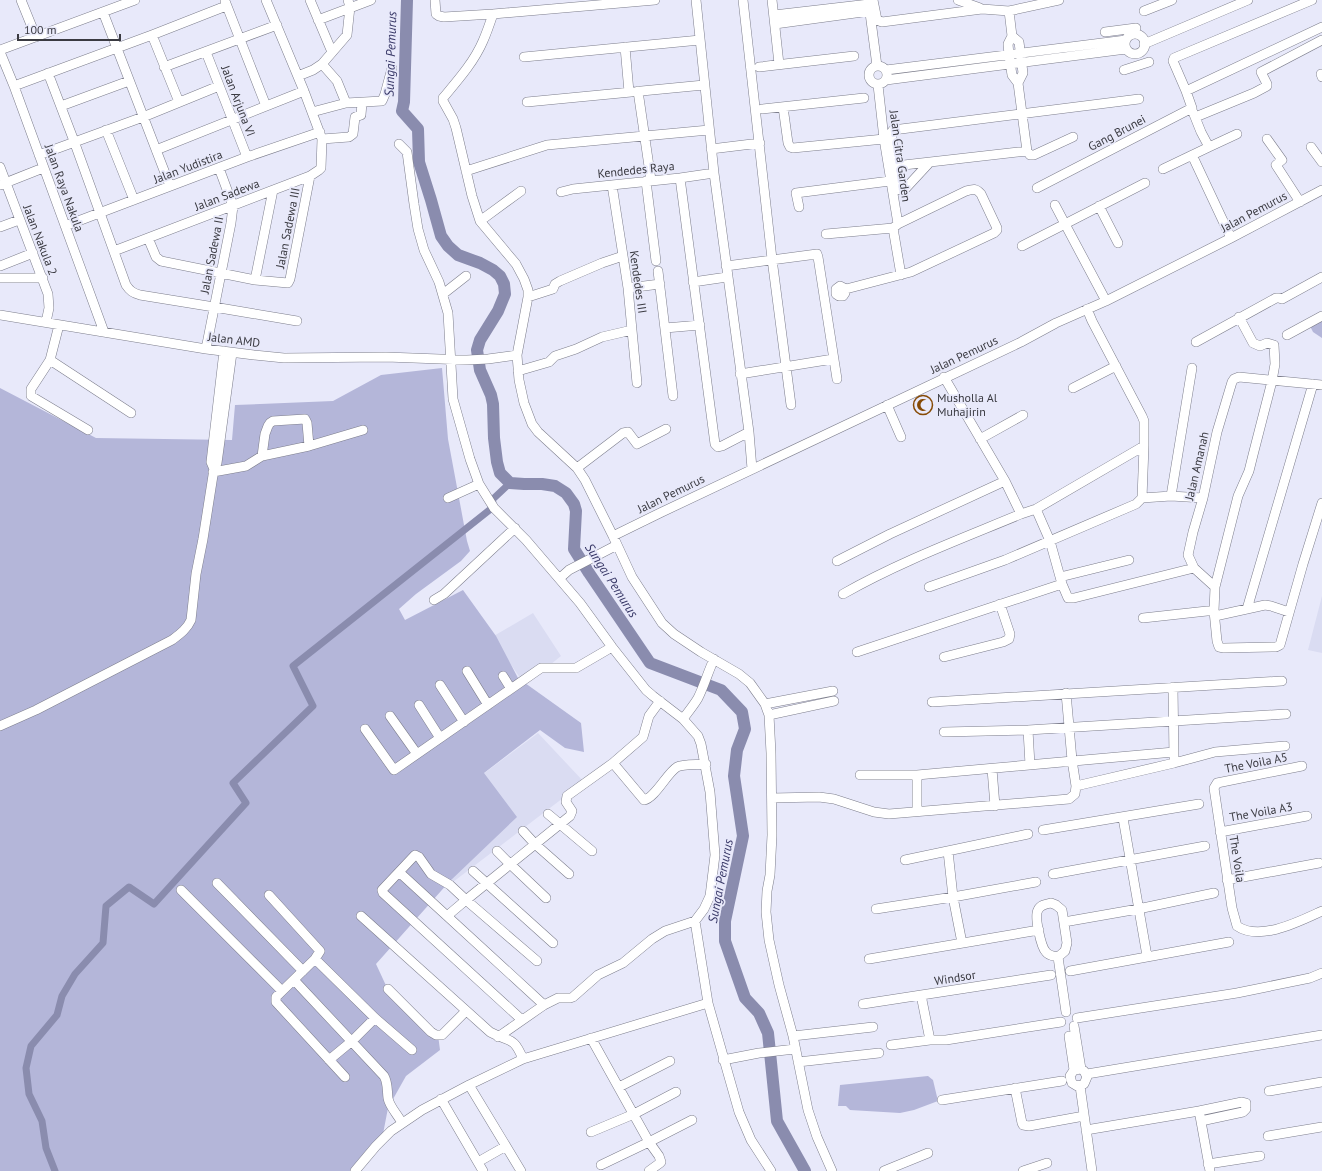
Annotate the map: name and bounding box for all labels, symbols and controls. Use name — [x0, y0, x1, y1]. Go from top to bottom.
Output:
water label: Sungai Pemurus — [381, 10, 401, 97]
scale bar — [18, 16, 120, 42]
text: 100 m — [24, 22, 57, 37]
street label: Jalan Arjuna VI — [218, 62, 259, 138]
street label: Jalan Citra Garden — [886, 108, 914, 203]
street label: Gang Brunei — [1085, 111, 1148, 154]
street label: Jalan Raya Nakula — [41, 141, 87, 234]
street label: Jalan Yudistira — [150, 146, 224, 187]
street label: Kendedes Raya — [597, 158, 675, 181]
street label: Jalan Sadewa — [191, 175, 261, 214]
street label: Jalan Sadewa III — [272, 186, 303, 271]
street label: Jalan Pemurus — [1217, 188, 1289, 236]
street label: Jalan Nakula 2 — [20, 202, 61, 277]
street label: Jalan Sadewa II — [196, 215, 226, 296]
street label: Kendedes III — [627, 250, 650, 314]
street label: Jalan AMD — [206, 329, 261, 350]
street label: Jalan Pemurus — [927, 332, 1000, 377]
place label: Musholla Al Muhajirin — [937, 390, 998, 419]
mosque icon: Musholla Al Muhajirin — [912, 394, 934, 416]
street label: Jalan Amanah — [1181, 430, 1212, 503]
street label: Jalan Pemurus — [634, 471, 707, 517]
water label: Sungai Pemurus — [581, 540, 642, 621]
street label: The Voila A5 — [1223, 749, 1289, 776]
street label: The Voila A3 — [1228, 799, 1294, 824]
street label: The Voila — [1226, 834, 1249, 884]
water label: Sungai Pemurus — [704, 837, 737, 925]
street label: Windsor — [933, 967, 977, 988]

